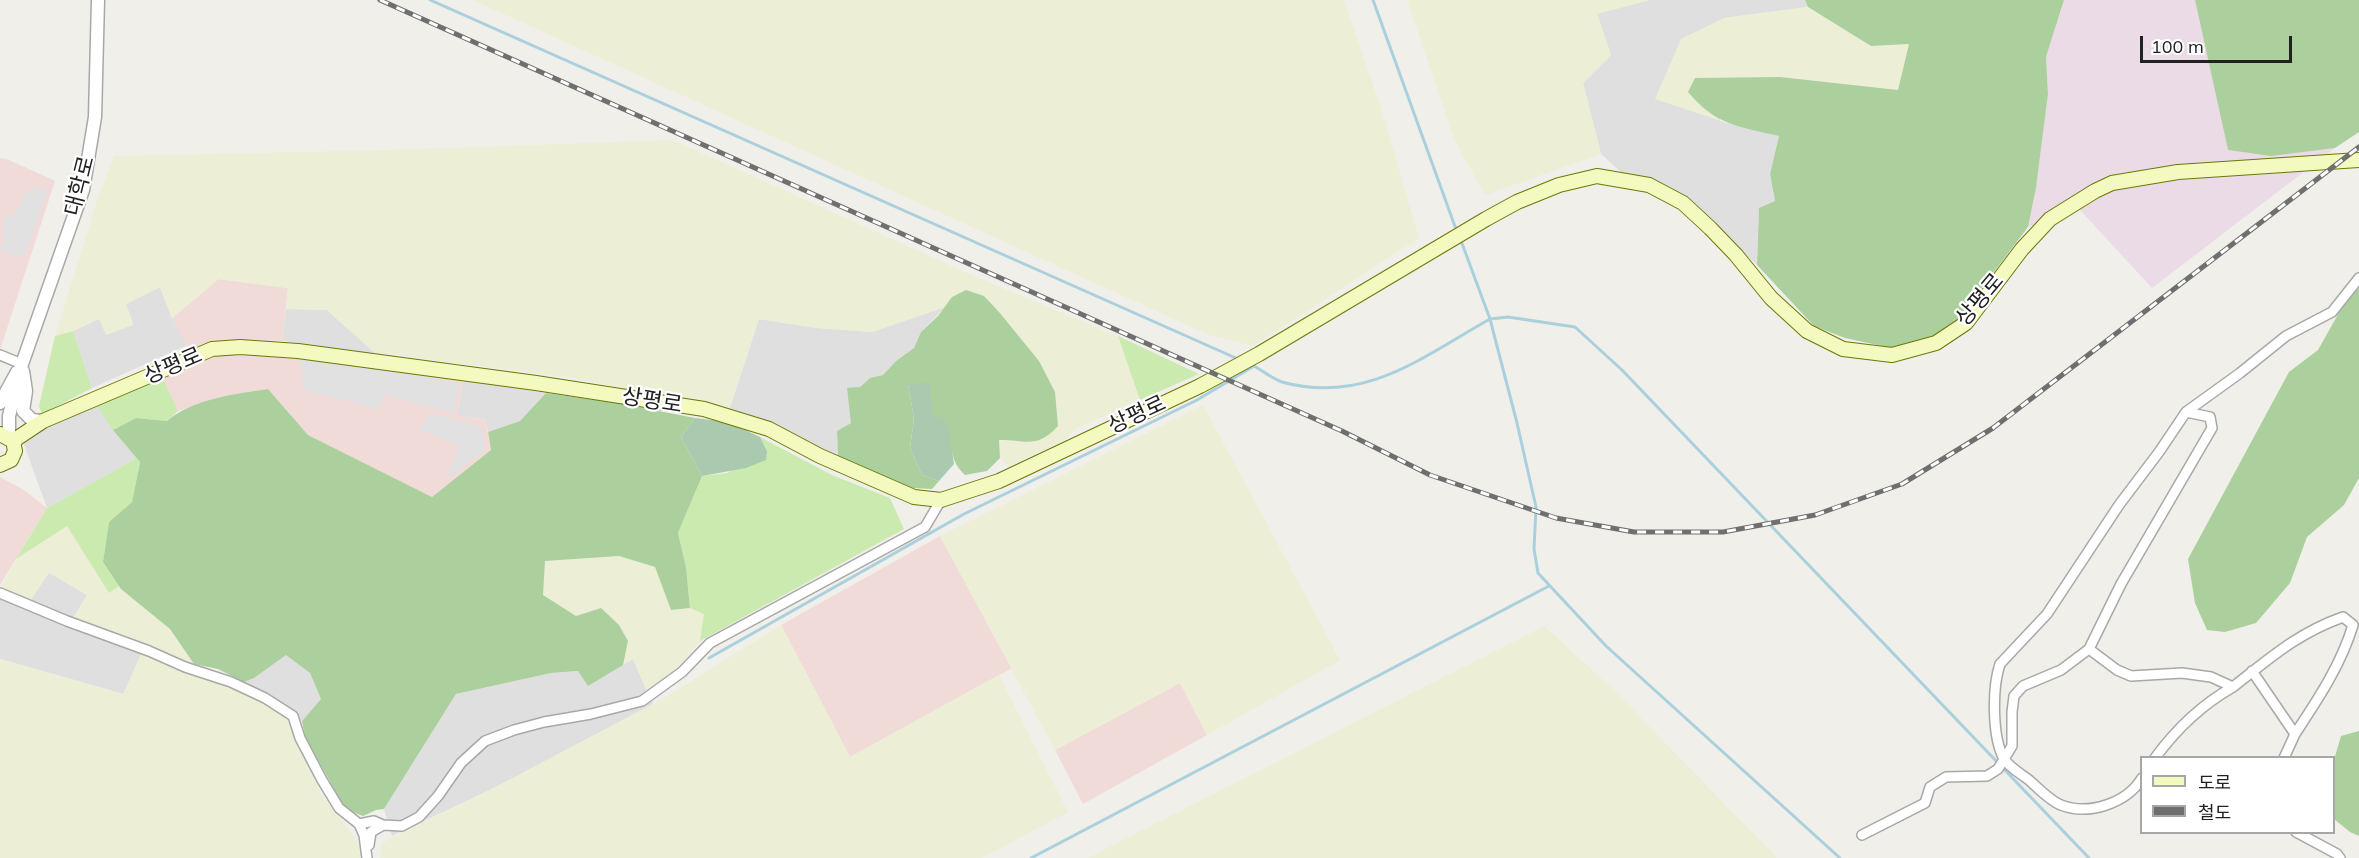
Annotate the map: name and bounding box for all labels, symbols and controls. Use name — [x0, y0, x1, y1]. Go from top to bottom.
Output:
scale bar — [2143, 24, 2294, 62]
text: 100 m — [2151, 35, 2204, 58]
street label: 대학로 — [60, 153, 100, 219]
street label: 상평로 — [1950, 268, 2010, 332]
street label: 상평로 — [140, 342, 206, 390]
street label: 상평로 — [620, 383, 684, 419]
street label: 상평로 — [1104, 390, 1170, 440]
legend — [2140, 756, 2335, 834]
text: 도로 — [2198, 771, 2231, 794]
text: 철도 — [2198, 801, 2231, 824]

